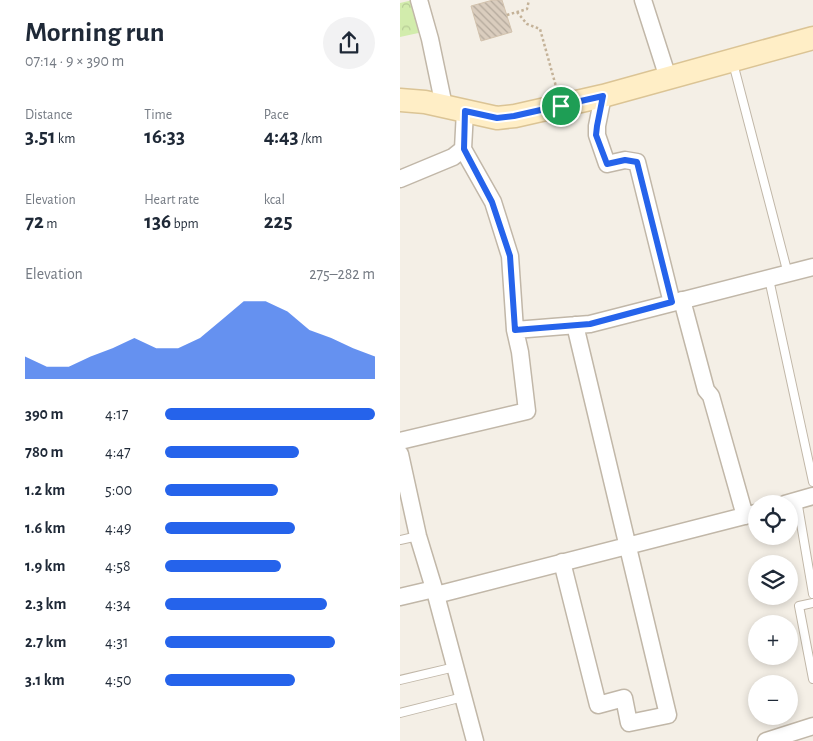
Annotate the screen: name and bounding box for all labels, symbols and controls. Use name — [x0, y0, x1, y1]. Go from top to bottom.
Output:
button: share — [323, 17, 375, 69]
text: Morning run — [25, 19, 165, 47]
text: 07:14 · 9 × 390 m — [25, 53, 124, 69]
pin — [540, 85, 582, 127]
icon: arrive — [547, 92, 575, 120]
text: Distance — [25, 108, 72, 122]
text: Time — [144, 108, 172, 122]
text: Pace — [264, 108, 289, 122]
text: 3.51 — [25, 126, 56, 147]
text: 16:33 — [144, 126, 185, 147]
text: 4:43 — [264, 126, 299, 147]
text: km — [56, 132, 75, 146]
text: /km — [299, 132, 323, 146]
text: Elevation — [25, 193, 76, 207]
text: Heart rate — [144, 193, 199, 207]
text: kcal — [264, 193, 285, 207]
text: 72 — [25, 211, 44, 232]
text: 136 — [144, 211, 171, 232]
text: 225 — [264, 211, 293, 232]
text: m — [44, 217, 57, 231]
text: bpm — [171, 217, 199, 231]
text: Elevation — [25, 266, 83, 282]
text: 275–282 m — [309, 266, 375, 282]
text: 390 m — [25, 406, 63, 422]
text: 4:17 — [105, 406, 129, 422]
text: 780 m — [25, 444, 63, 460]
text: 4:47 — [105, 444, 131, 460]
text: 1.2 km — [25, 482, 65, 498]
text: 5:00 — [105, 482, 132, 498]
map controls — [748, 495, 798, 725]
button: locate — [748, 495, 798, 545]
text: 1.6 km — [25, 520, 65, 536]
text: 4:49 — [105, 520, 132, 536]
button: layers — [748, 555, 798, 605]
text: 1.9 km — [25, 558, 65, 574]
text: 4:58 — [105, 558, 131, 574]
text: 2.3 km — [25, 596, 66, 612]
text: 4:34 — [105, 596, 131, 612]
button: + — [748, 615, 798, 665]
text: 2.7 km — [25, 634, 66, 650]
text: 4:31 — [105, 634, 128, 650]
text: 3.1 km — [25, 672, 65, 688]
text: 4:50 — [105, 672, 132, 688]
button: − — [748, 675, 798, 725]

